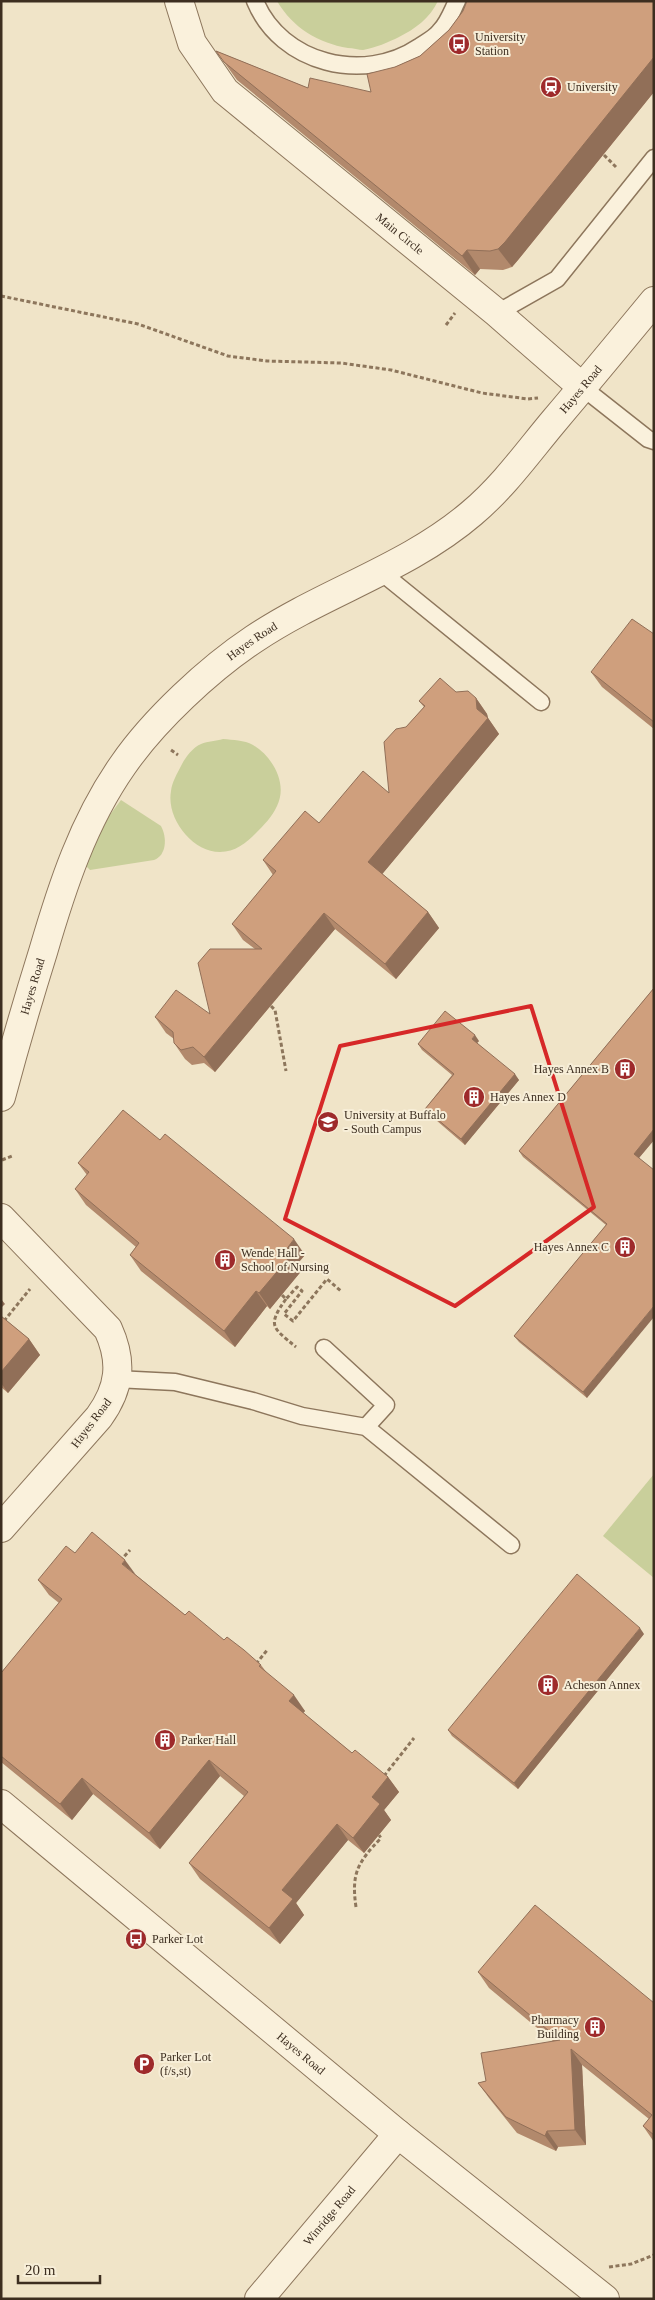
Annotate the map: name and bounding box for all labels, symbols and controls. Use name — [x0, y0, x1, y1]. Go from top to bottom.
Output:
place label: University Station — [475, 30, 526, 58]
bus stop icon: University Station — [447, 32, 471, 56]
station icon: University — [539, 75, 563, 99]
place label: University — [567, 80, 618, 94]
street label: Main Circle — [373, 210, 427, 257]
street label: Hayes Road — [557, 363, 605, 416]
street label: Hayes Road — [224, 619, 280, 663]
street label: Hayes Road — [17, 956, 48, 1016]
building icon: Hayes Annex B — [613, 1057, 637, 1081]
place label: Hayes Annex B — [534, 1062, 609, 1076]
building icon: Hayes Annex D — [462, 1085, 486, 1109]
place label: Hayes Annex D — [490, 1090, 566, 1104]
place label: University at Buffalo - South Campus — [344, 1108, 446, 1136]
school or university icon: University at Buffalo - South Campus — [316, 1110, 340, 1134]
building icon: Hayes Annex C — [613, 1235, 637, 1259]
place label: Hayes Annex C — [534, 1240, 609, 1254]
place label: Wende Hall - School of Nursing — [241, 1246, 329, 1274]
building icon: Wende Hall - School of Nursing — [213, 1248, 237, 1272]
street label: Hayes Road — [68, 1395, 114, 1451]
building icon: Acheson Annex — [536, 1673, 560, 1697]
place label: Acheson Annex — [564, 1678, 640, 1692]
building icon: Parker Hall — [153, 1728, 177, 1752]
place label: Parker Hall — [181, 1733, 237, 1747]
bus stop icon: Parker Lot — [124, 1927, 148, 1951]
place label: Parker Lot — [152, 1932, 204, 1946]
place label: Pharmacy Building — [531, 2013, 579, 2041]
building icon: Pharmacy Building — [583, 2015, 607, 2039]
street label: Hayes Road — [274, 2029, 328, 2077]
place label: Parker Lot (f/s,st) — [160, 2050, 212, 2078]
parking icon: Parker Lot (f/s,st) — [132, 2052, 156, 2076]
street label: Winridge Road — [300, 2183, 358, 2248]
scale bar — [18, 2252, 100, 2284]
text: 20 m — [25, 2262, 56, 2278]

